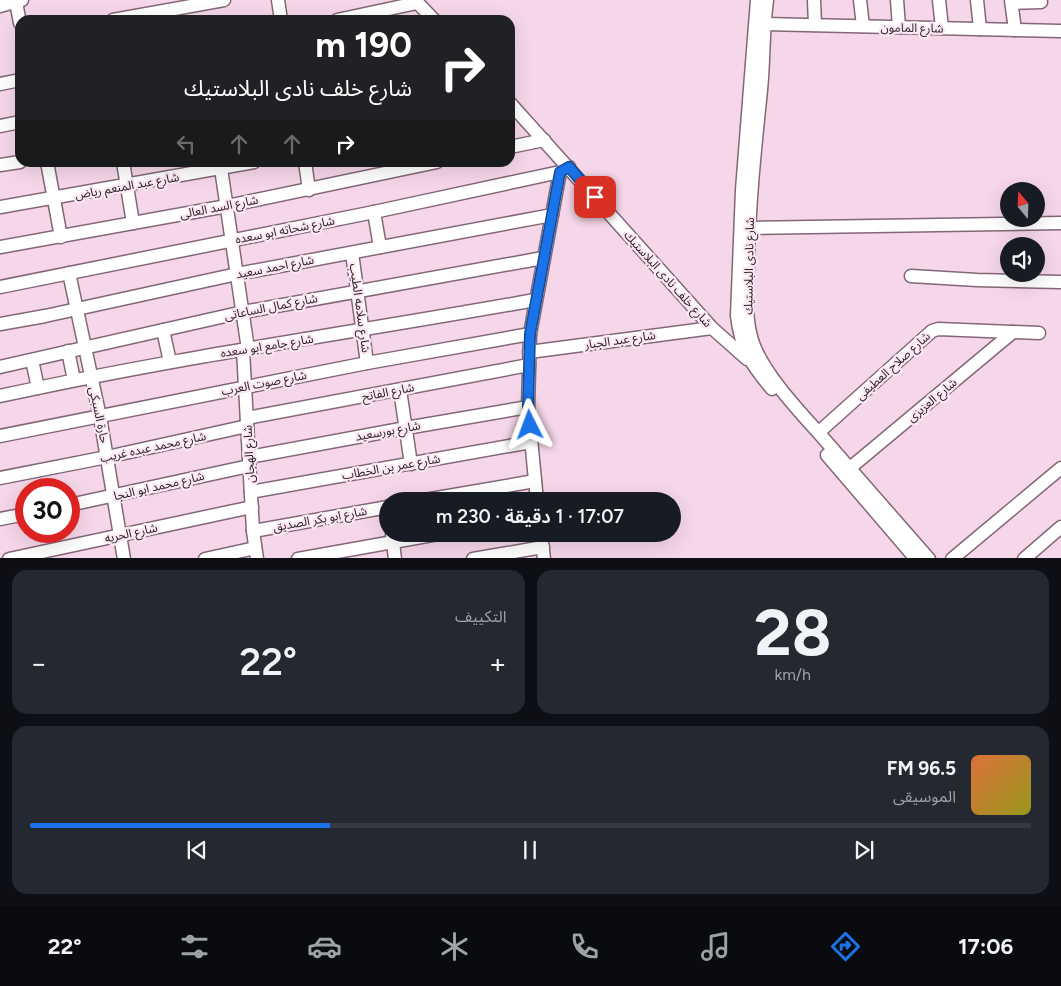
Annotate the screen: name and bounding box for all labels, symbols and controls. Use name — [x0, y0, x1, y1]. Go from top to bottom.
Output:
street label: شارع المامون — [880, 20, 944, 38]
text: 190 m — [315, 24, 412, 66]
icon: right — [430, 35, 495, 100]
text: شارع خلف نادى البلاستيك — [184, 75, 412, 102]
icon: left — [172, 130, 200, 158]
icon: ahead — [225, 130, 253, 158]
icon: ahead — [278, 130, 306, 158]
icon: right — [331, 130, 359, 158]
street label: شارع عبد المنعم رياض — [74, 170, 181, 204]
pin — [574, 176, 616, 218]
north arrow — [1000, 182, 1045, 228]
map controls — [1000, 182, 1045, 282]
icon: arrive — [581, 183, 609, 211]
street label: شارع السد العالى — [179, 193, 260, 223]
street label: شارع شحاته ابو سعده — [234, 214, 336, 248]
street label: شارع نادى البلاستيك — [741, 217, 759, 315]
street label: شارع خلف نادى البلاستيك — [620, 228, 715, 331]
button: sound — [1000, 237, 1045, 282]
street label: شارع احمد سعيد — [235, 253, 316, 283]
street label: شارع سلامه الطيب — [345, 262, 373, 354]
street label: شارع كمال الساعاتى — [223, 291, 319, 325]
street label: شارع عبد الجبار — [583, 328, 657, 354]
street label: شارع صلاح العطيفى — [853, 329, 934, 404]
street label: شارع جامع ابو سعده — [219, 332, 315, 362]
street label: شارع صوت العرب — [220, 368, 308, 400]
street label: شارع العزيزى — [904, 375, 961, 426]
street label: شارع الفاتح — [361, 380, 416, 406]
street label: حارة السبكى — [86, 385, 112, 445]
position arrow — [503, 398, 555, 450]
street label: شارع بورسعيد — [354, 418, 422, 446]
street label: شارع الهجان — [240, 425, 259, 483]
street label: شارع محمد عبده غريب — [99, 429, 208, 467]
street label: شارع عمر بن الخطاب — [341, 451, 442, 485]
street label: شارع محمد ابو النجا — [112, 469, 206, 505]
speed limit sign: 30 — [15, 478, 80, 543]
street label: شارع ابو بكر الصديق — [272, 504, 368, 536]
text: 17:07 · 1 دقيقة · 230 m — [436, 505, 624, 528]
street label: شارع الحريه — [103, 521, 159, 547]
text: 28 — [754, 593, 831, 671]
text: التكييف — [455, 607, 507, 626]
text: 22° — [239, 639, 297, 685]
text: − — [30, 646, 47, 680]
text: + — [489, 646, 506, 680]
text: km/h — [774, 665, 811, 684]
text: 96.5 FM — [887, 757, 956, 780]
text: الموسيقى — [893, 787, 956, 806]
icon: previous — [183, 836, 211, 864]
icon: pause — [516, 836, 544, 864]
icon: next — [850, 836, 878, 864]
icon: filters — [177, 929, 212, 964]
icon: car — [307, 929, 342, 964]
icon: climate — [437, 929, 472, 964]
icon: phone — [567, 929, 602, 964]
icon: music — [698, 929, 733, 964]
icon: directions — [828, 929, 863, 964]
text: 22° — [48, 933, 81, 960]
text: 17:06 — [958, 933, 1013, 960]

